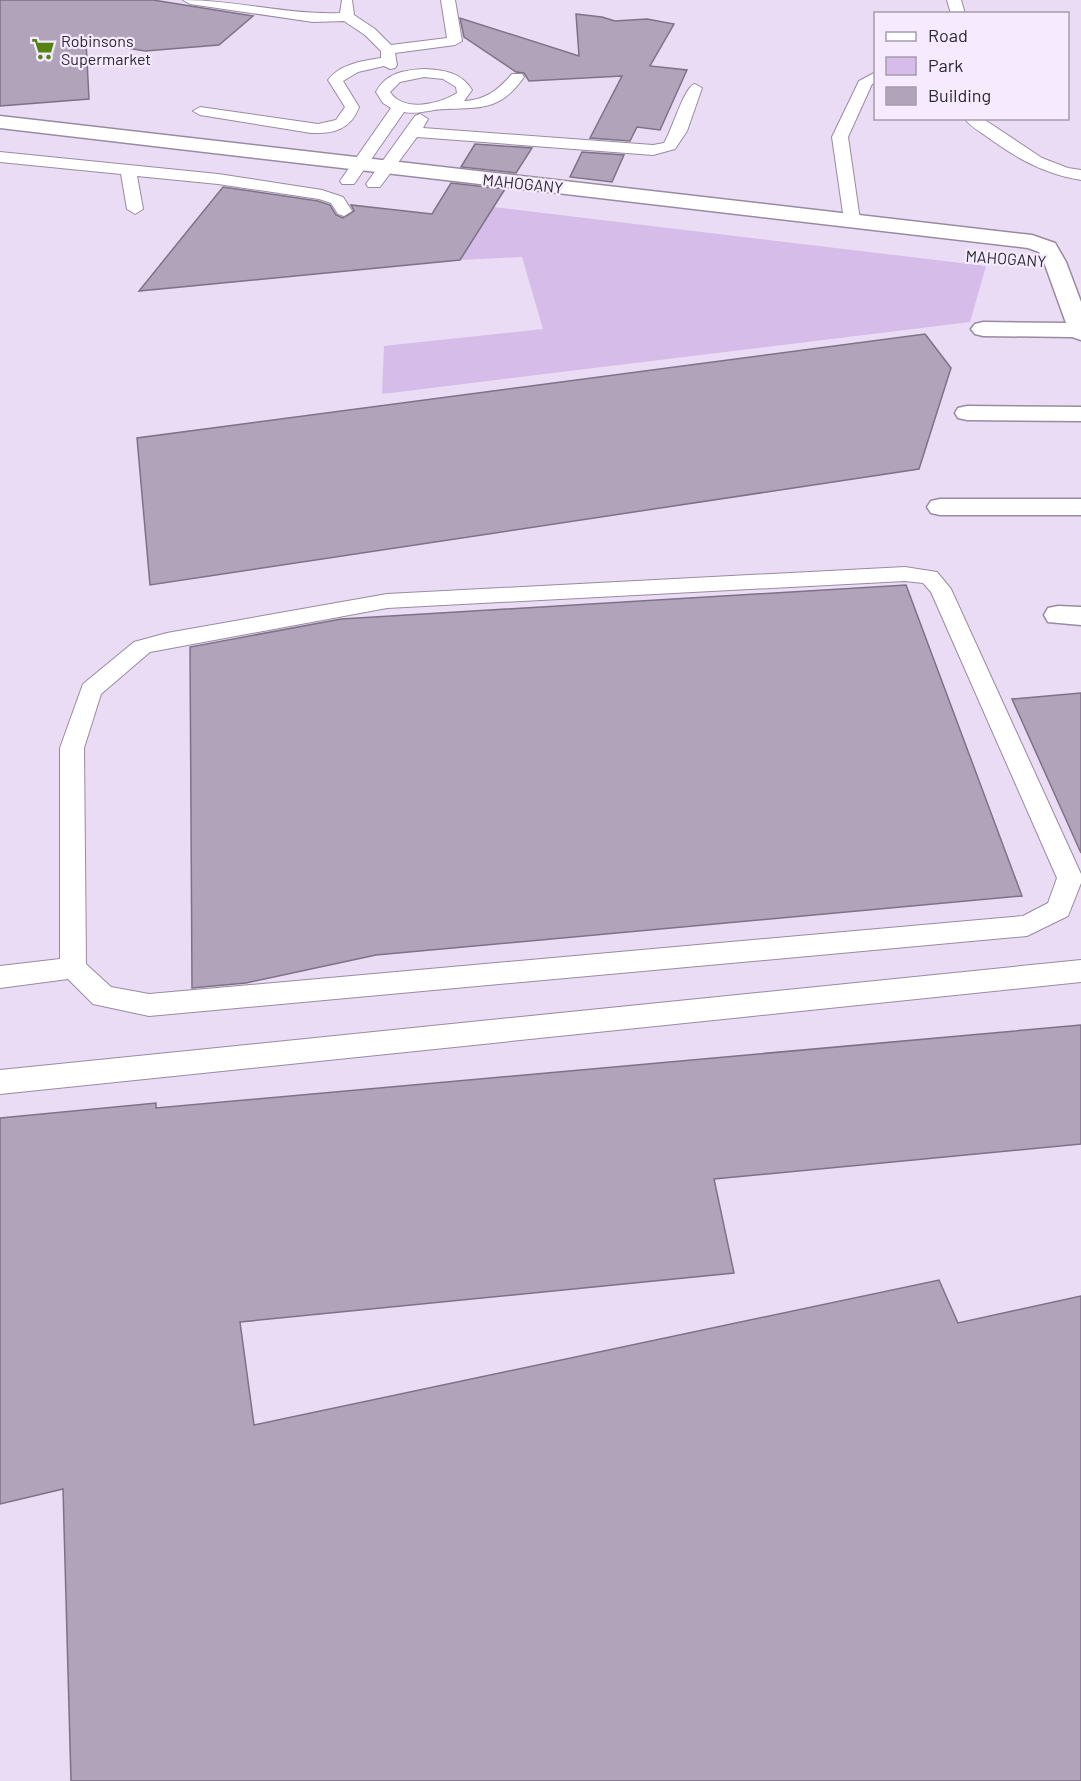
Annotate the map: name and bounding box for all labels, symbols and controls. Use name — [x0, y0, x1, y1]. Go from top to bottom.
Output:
legend — [874, 12, 1069, 120]
text: Road — [928, 24, 968, 46]
place label: Robinsons Supermarket — [61, 31, 151, 68]
supermarket icon: Robinsons Supermarket — [30, 36, 56, 62]
text: Park — [928, 54, 963, 76]
text: Building — [928, 84, 991, 106]
street label: MAHOGANY — [482, 169, 564, 197]
street label: MAHOGANY — [965, 246, 1047, 270]

